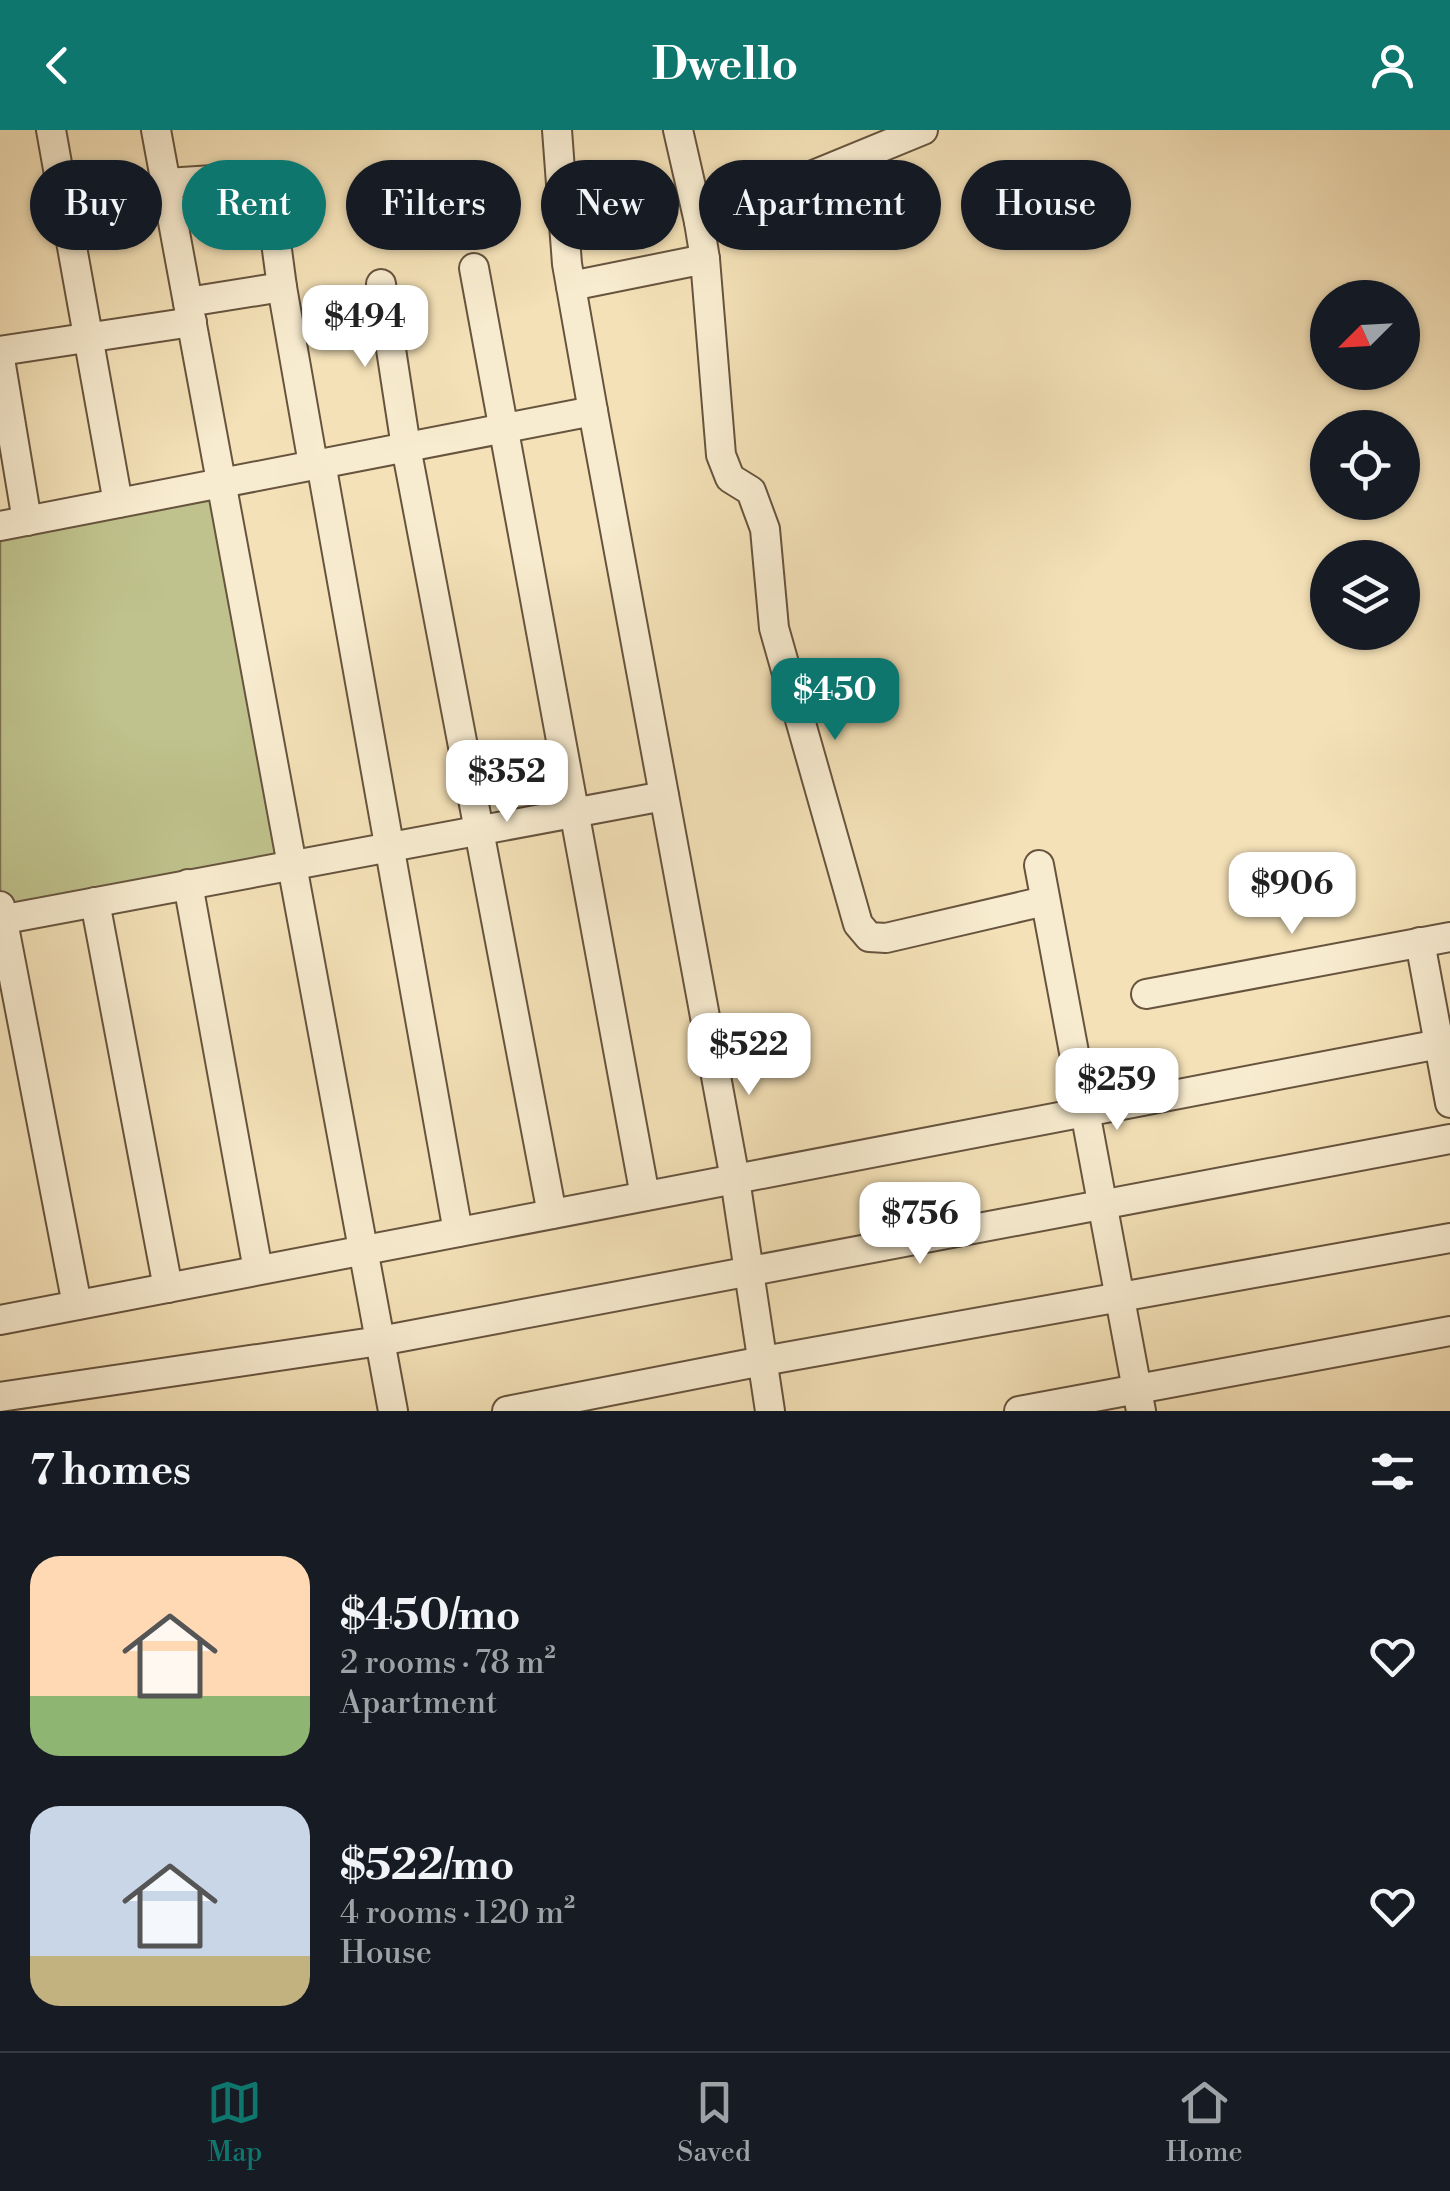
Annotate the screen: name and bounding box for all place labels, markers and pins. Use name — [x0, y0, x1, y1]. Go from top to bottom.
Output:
pin: $494 — [306, 285, 424, 370]
pin: $450 — [776, 658, 894, 743]
pin: $352 — [448, 740, 566, 825]
pin: $906 — [1233, 852, 1351, 937]
pin: $522 — [690, 1013, 808, 1098]
pin: $259 — [1058, 1048, 1176, 1133]
pin: $756 — [861, 1182, 979, 1267]

